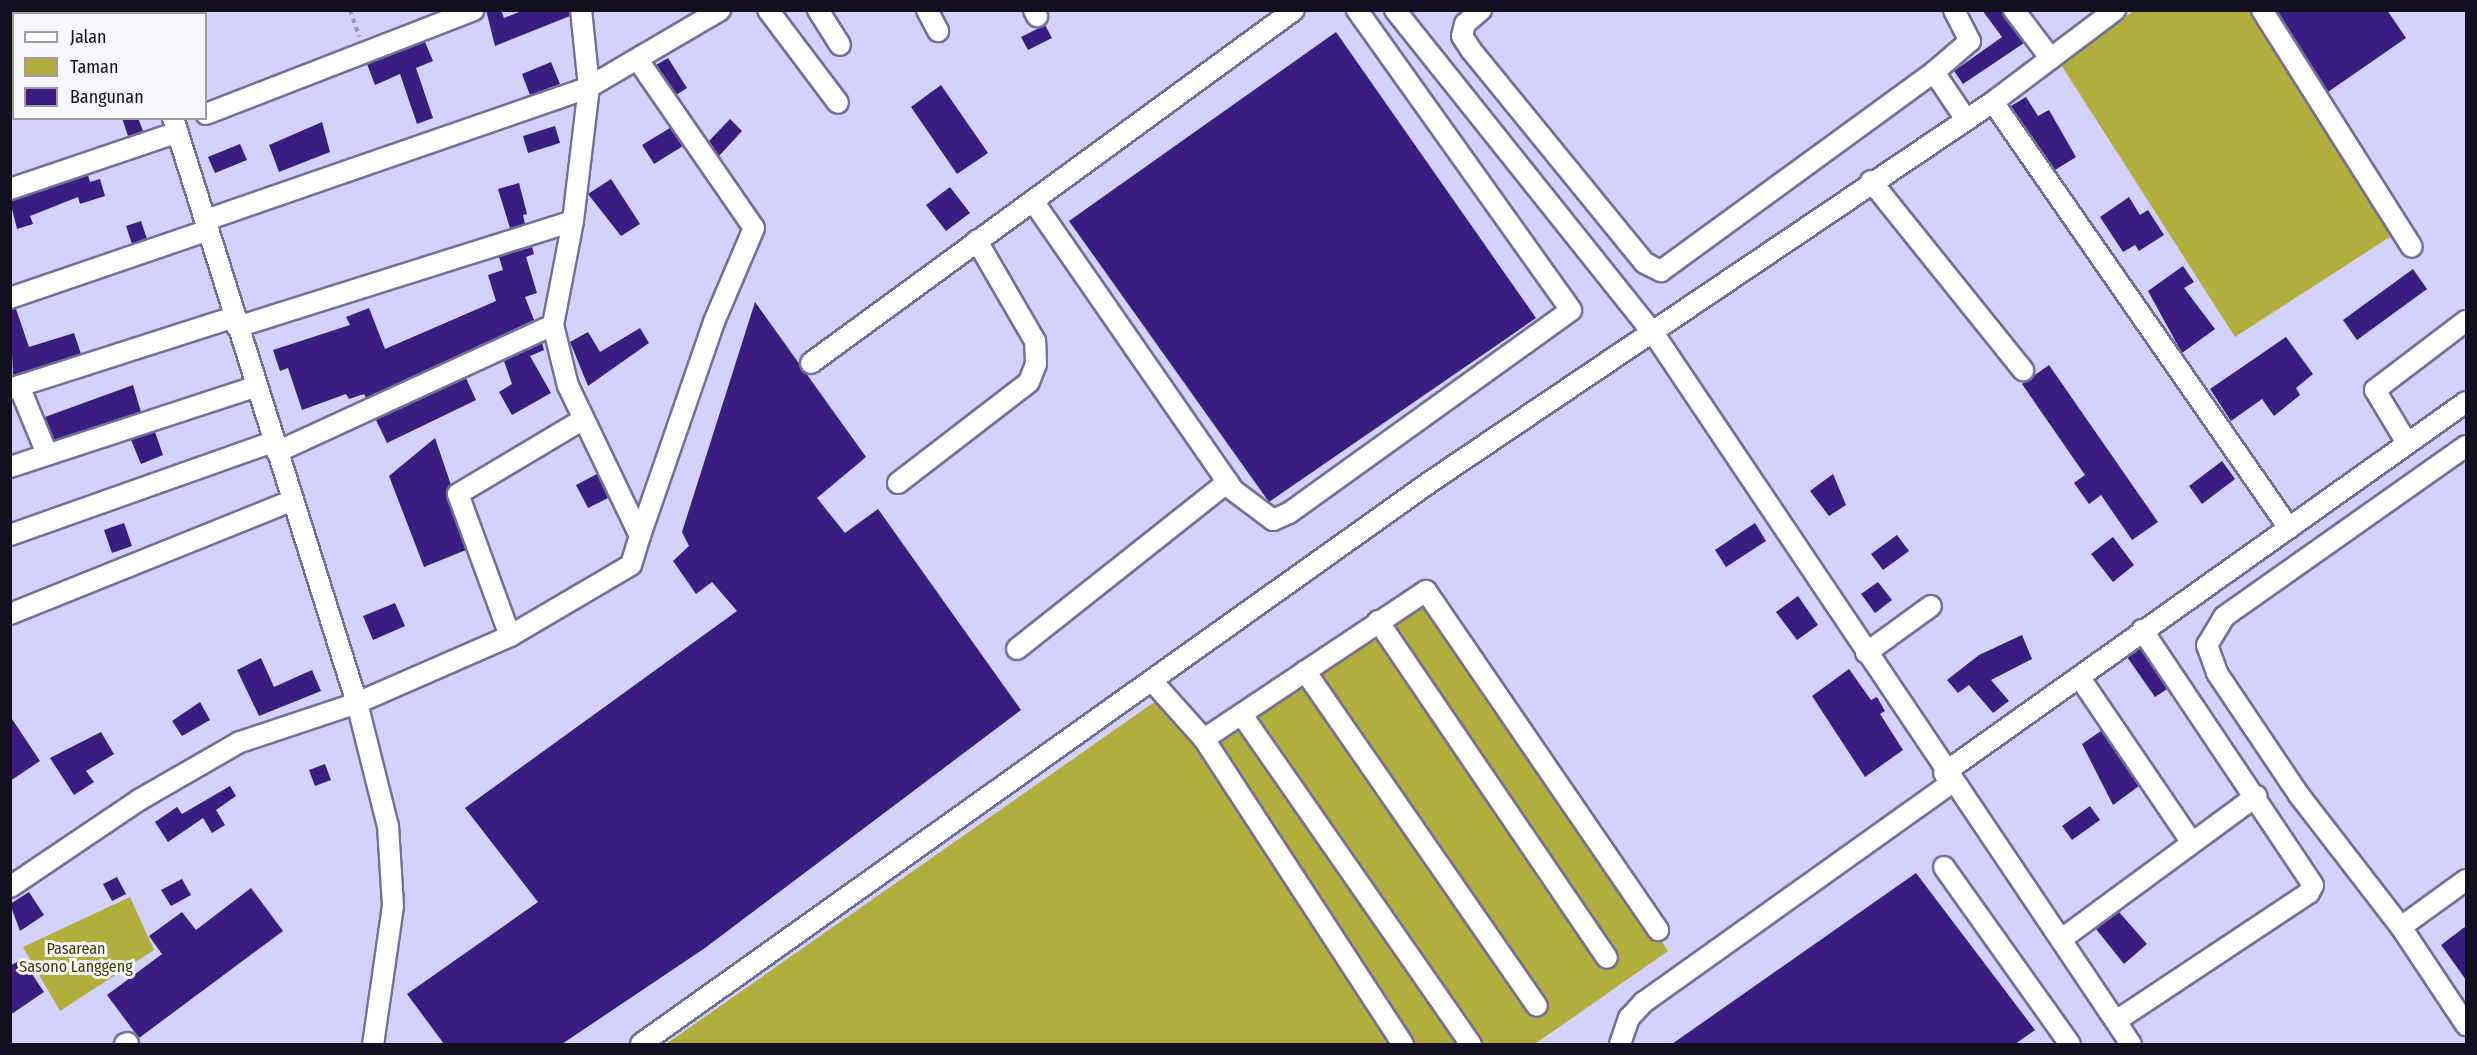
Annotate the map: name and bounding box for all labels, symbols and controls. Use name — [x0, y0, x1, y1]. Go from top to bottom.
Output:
legend — [12, 12, 207, 120]
text: Jalan — [70, 26, 107, 48]
text: Taman — [70, 56, 118, 78]
text: Bangunan — [70, 86, 144, 108]
park label: Pasarean Sasono Langgeng — [19, 939, 133, 977]

